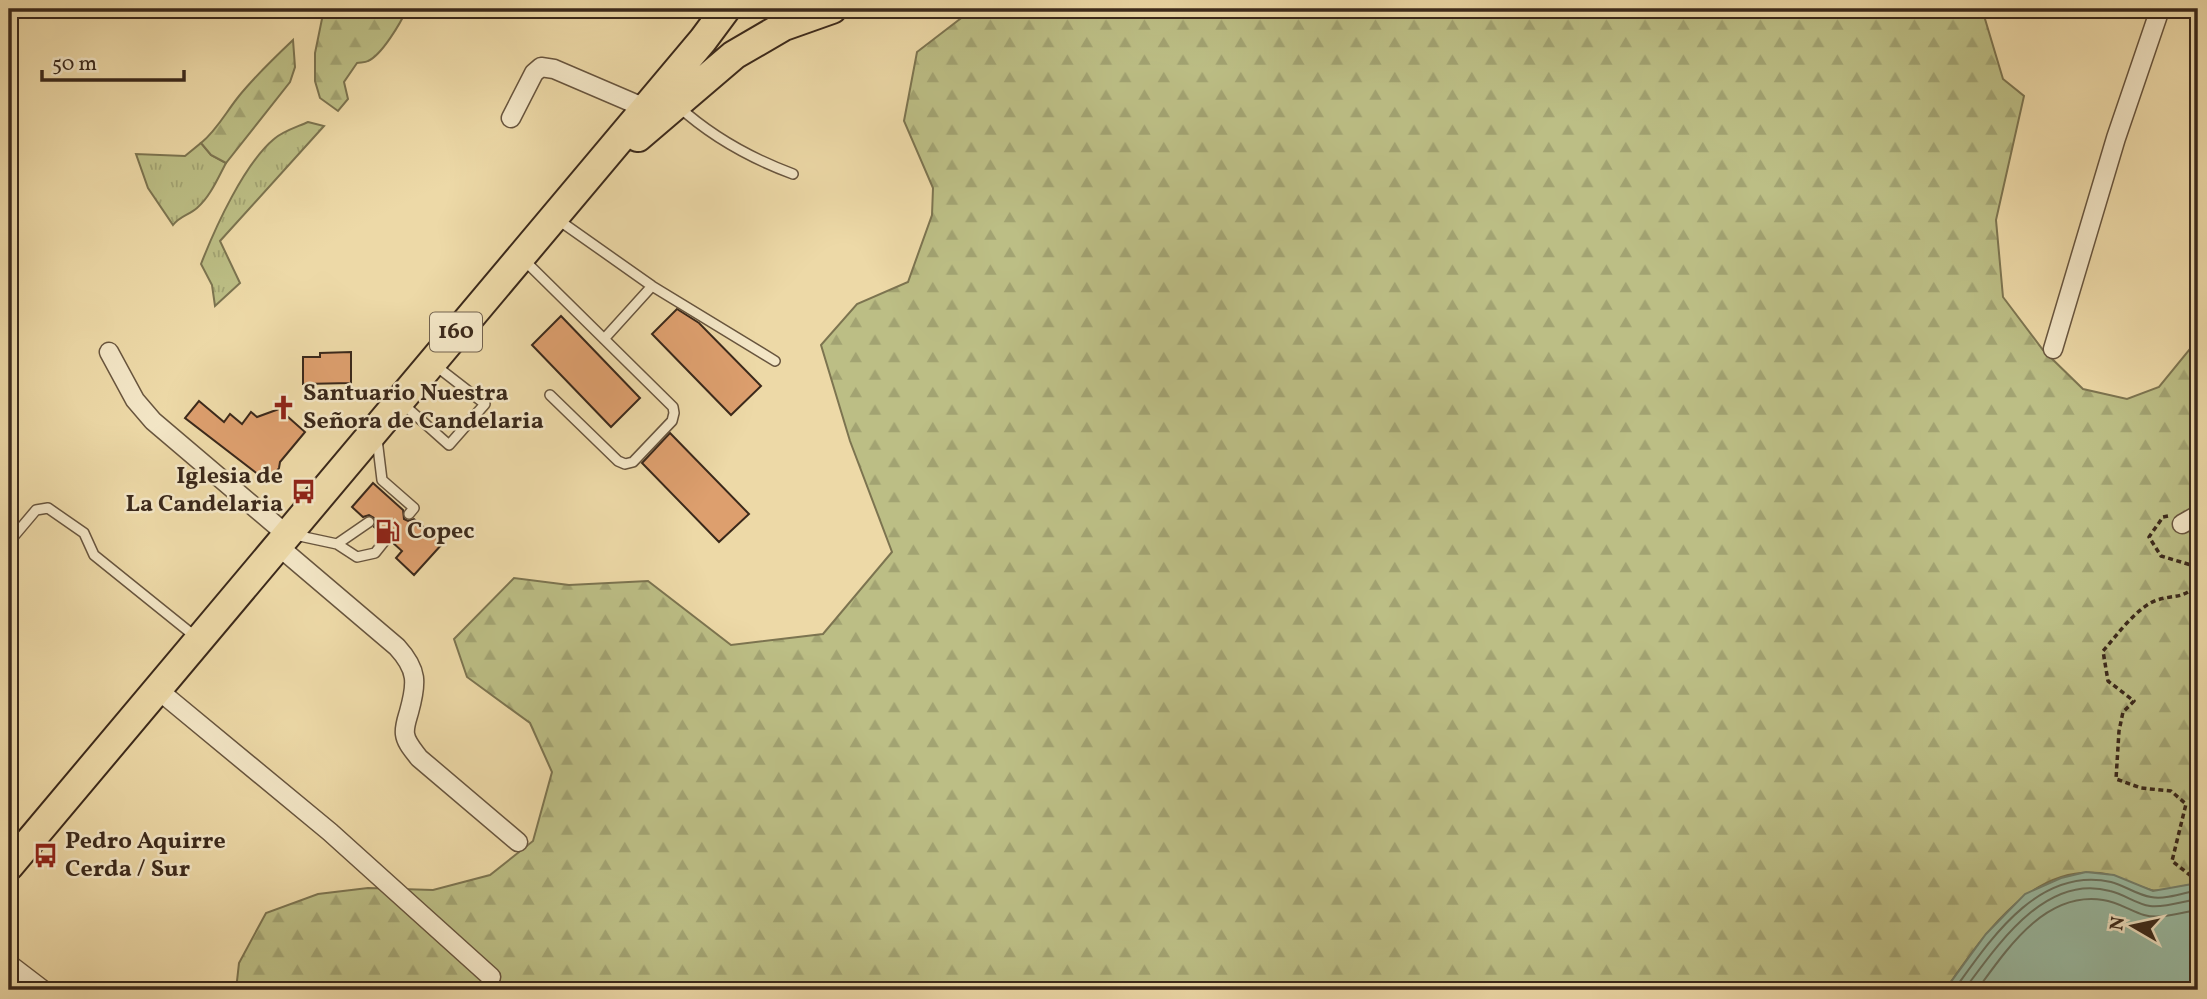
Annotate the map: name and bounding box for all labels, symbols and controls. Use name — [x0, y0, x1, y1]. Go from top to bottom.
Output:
scale bar — [42, 38, 184, 82]
text: 50 m — [52, 50, 97, 79]
road number: 160 — [430, 312, 482, 352]
place label: Santuario Nuestra Señora de Candelaria — [303, 377, 544, 439]
church icon: Santuario Nuestra Señora de Candelaria — [269, 394, 297, 422]
place label: Iglesia de La Candelaria — [126, 460, 283, 522]
bus stop icon: Iglesia de La Candelaria — [289, 477, 317, 505]
place label: Copec — [407, 515, 475, 549]
fuel station icon: Copec — [373, 518, 401, 546]
place label: Pedro Aquirre Cerda / Sur — [65, 825, 226, 887]
bus stop icon: Pedro Aquirre Cerda / Sur — [31, 842, 59, 870]
north arrow — [2098, 890, 2168, 960]
text: N — [2104, 915, 2132, 933]

